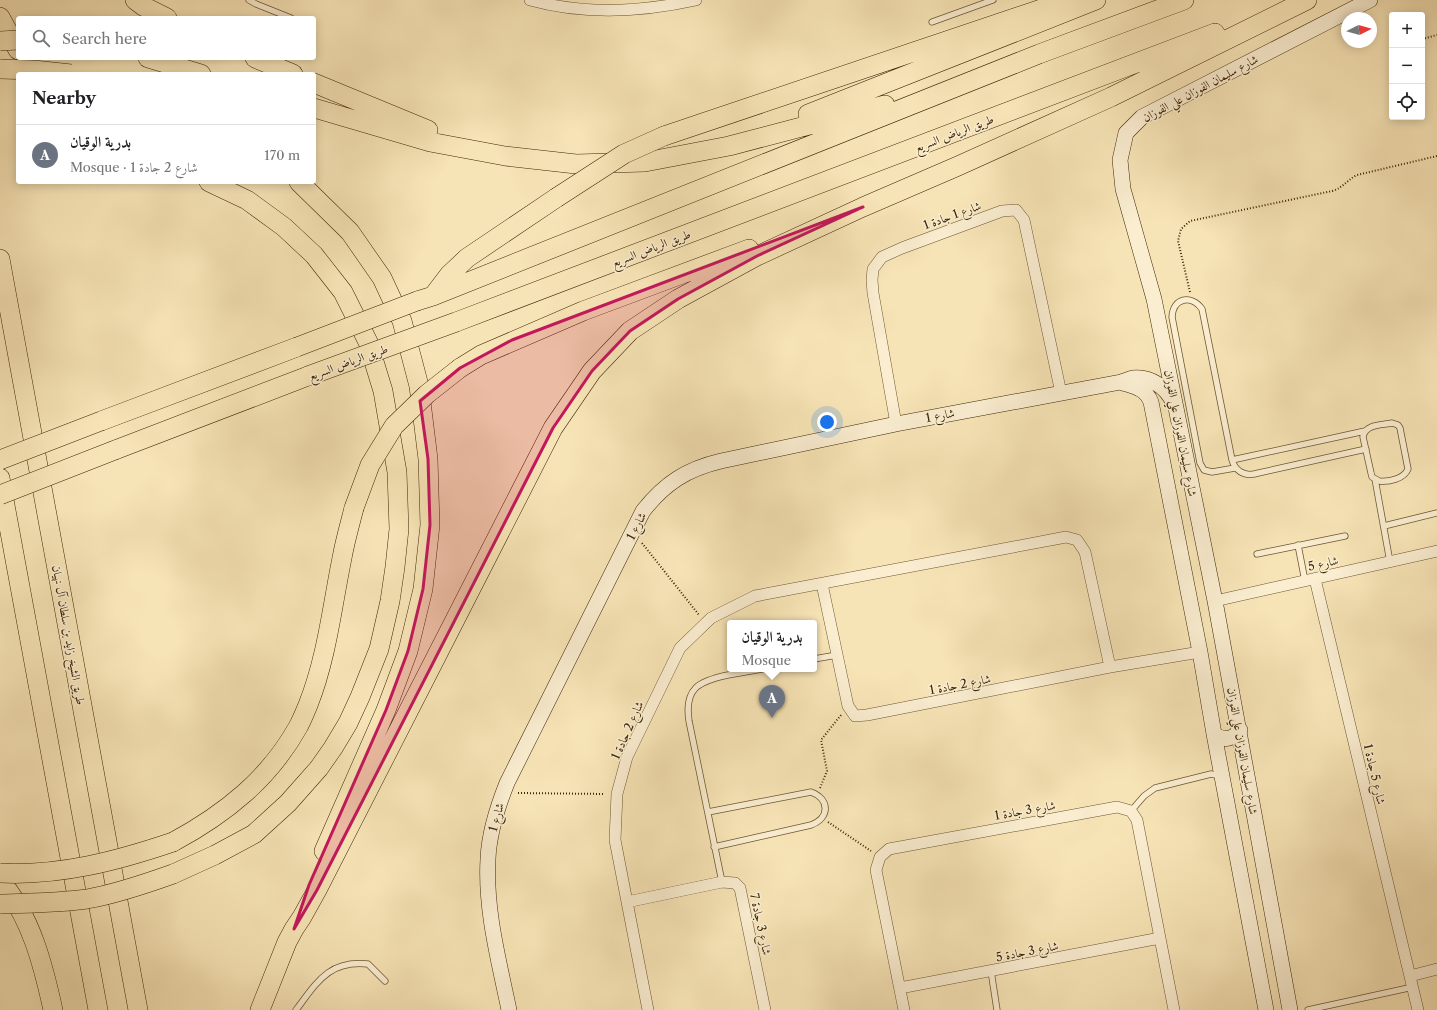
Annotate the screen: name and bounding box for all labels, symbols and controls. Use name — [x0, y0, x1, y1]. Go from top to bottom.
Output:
north arrow — [1341, 12, 1377, 48]
map controls — [1389, 12, 1425, 120]
button: + — [1389, 12, 1425, 48]
search box — [16, 16, 316, 60]
icon: search — [30, 27, 52, 49]
text: Search here — [62, 29, 147, 48]
button: − — [1389, 48, 1425, 84]
street label: شارع سليمان الفوزان علي الفوزان — [1140, 51, 1263, 129]
button: locate — [1389, 84, 1425, 120]
text: Nearby — [32, 88, 96, 108]
street label: طريق الرياض السريع — [912, 111, 997, 159]
text: بدرية الوقيان — [70, 132, 131, 151]
text: A — [40, 147, 50, 163]
text: 170 m — [264, 147, 300, 163]
text: Mosque · شارع 2 جادة 1 — [70, 159, 198, 175]
street label: شارع 1 جادة 1 — [921, 198, 984, 236]
street label: طريق الرياض السريع — [609, 226, 694, 274]
street label: طريق الرياض السريع — [306, 341, 391, 387]
street label: شارع سليمان الفوزان علي الفوزان — [1156, 368, 1201, 499]
street label: شارع 1 — [924, 405, 957, 429]
your location — [817, 412, 837, 432]
street label: شارع 1 — [623, 509, 653, 544]
street label: شارع 5 — [1306, 552, 1341, 578]
street label: طريق الشيخ زايد بن سلطان آل نهيان — [45, 564, 89, 707]
popup — [727, 620, 817, 672]
text: بدرية الوقيان — [741, 627, 803, 646]
text: Mosque — [741, 652, 791, 668]
street label: شارع 2 جادة 1 — [928, 671, 993, 701]
pin: A — [759, 685, 785, 718]
street label: شارع سليمان الفوزان علي الفوزان — [1220, 686, 1262, 817]
street label: شارع 2 جادة 1 — [607, 698, 650, 763]
street label: شارع 5 جادة 1 — [1357, 742, 1389, 807]
street label: شارع 3 جادة 1 — [993, 797, 1058, 827]
street label: شارع 1 — [485, 801, 511, 834]
street label: شارع 3 جادة 7 — [743, 892, 775, 957]
street label: شارع 3 جادة 5 — [994, 938, 1061, 968]

